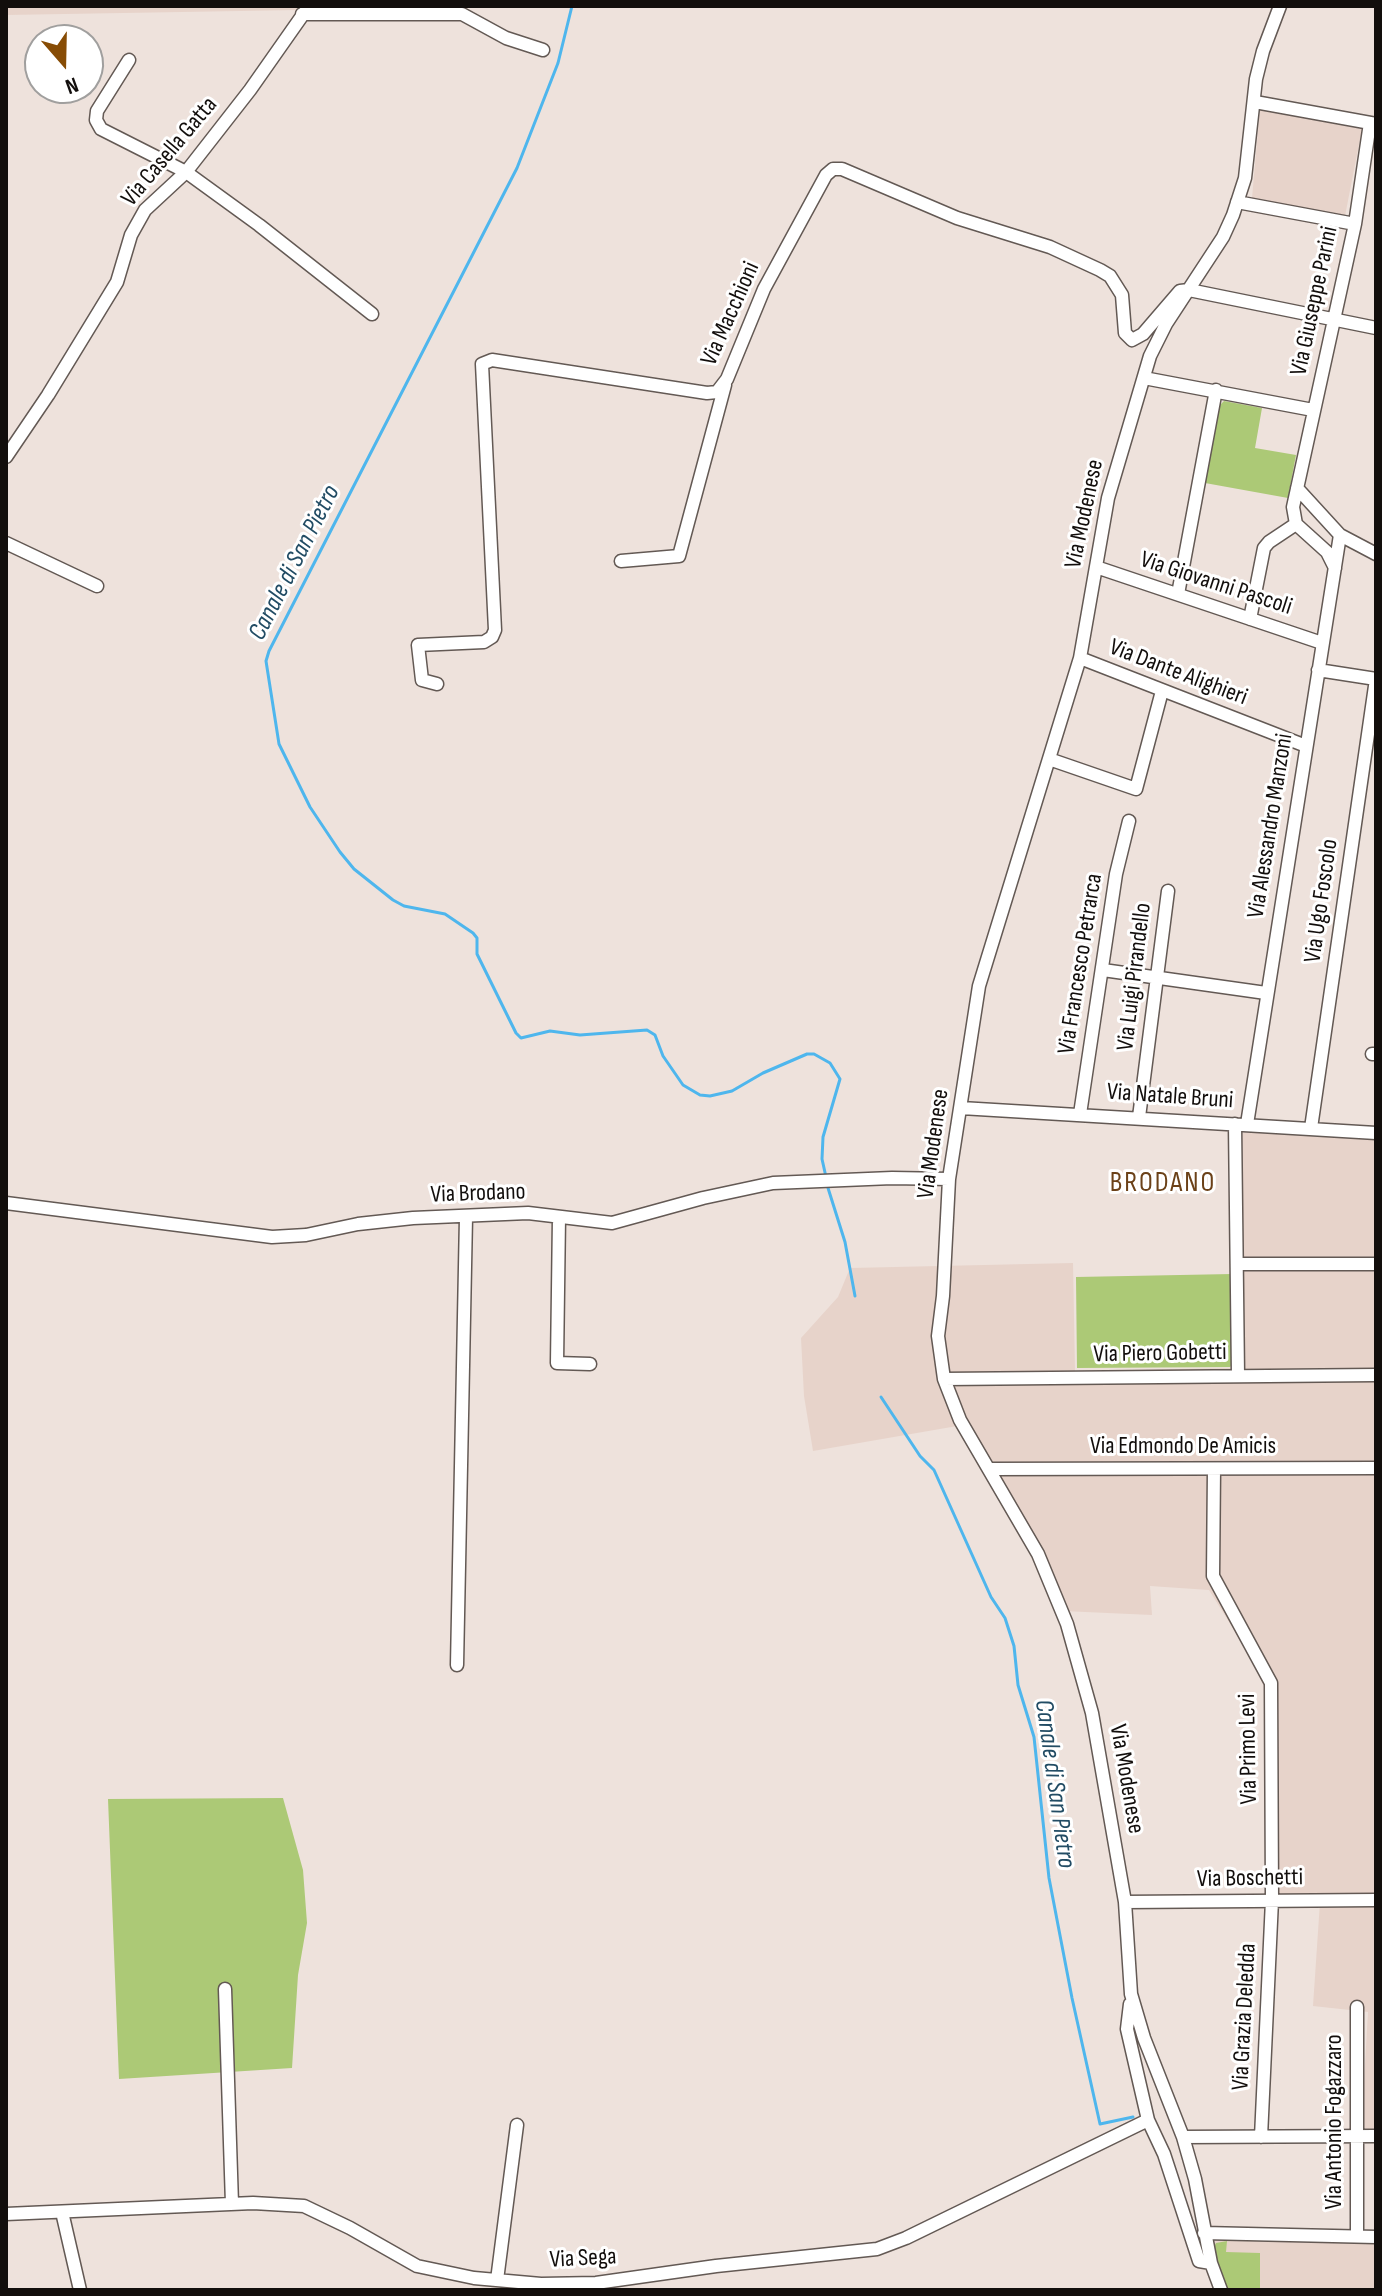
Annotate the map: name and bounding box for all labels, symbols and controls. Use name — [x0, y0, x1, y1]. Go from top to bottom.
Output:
north arrow — [24, 24, 104, 104]
text: N — [62, 70, 82, 100]
street label: Via Casella Gatta — [116, 91, 224, 213]
street label: Via Giuseppe Parini — [1285, 224, 1345, 378]
street label: Via Macchioni — [695, 258, 767, 370]
street label: Via Modenese — [1059, 457, 1111, 571]
water label: Canale di San Pietro — [243, 480, 347, 646]
street label: Via Giovanni Pascoli — [1136, 546, 1296, 622]
street label: Via Dante Alighieri — [1105, 633, 1251, 713]
street label: Via Alessandro Manzoni — [1242, 732, 1300, 920]
street label: Via Ugo Foscolo — [1299, 837, 1345, 965]
street label: Via Francesco Petrarca — [1053, 872, 1109, 1056]
street label: Via Luigi Pirandello — [1112, 901, 1158, 1053]
street label: Via Natale Bruni — [1106, 1078, 1234, 1116]
street label: Via Modenese — [912, 1087, 956, 1201]
district label: BRODANO — [1110, 1167, 1216, 1201]
street label: Via Brodano — [430, 1178, 526, 1210]
street label: Via Piero Gobetti — [1093, 1338, 1227, 1370]
street label: Via Edmondo De Amicis — [1090, 1433, 1276, 1461]
street label: Via Primo Levi — [1234, 1693, 1264, 1805]
water label: Canale di San Pietro — [1027, 1698, 1081, 1870]
street label: Via Modenese — [1102, 1722, 1150, 1836]
street label: Via Boschetti — [1197, 1864, 1303, 1894]
street label: Via Grazia Deledda — [1227, 1943, 1263, 2091]
street label: Via Antonio Fogazzaro — [1321, 2034, 1349, 2210]
street label: Via Sega — [549, 2243, 617, 2275]

